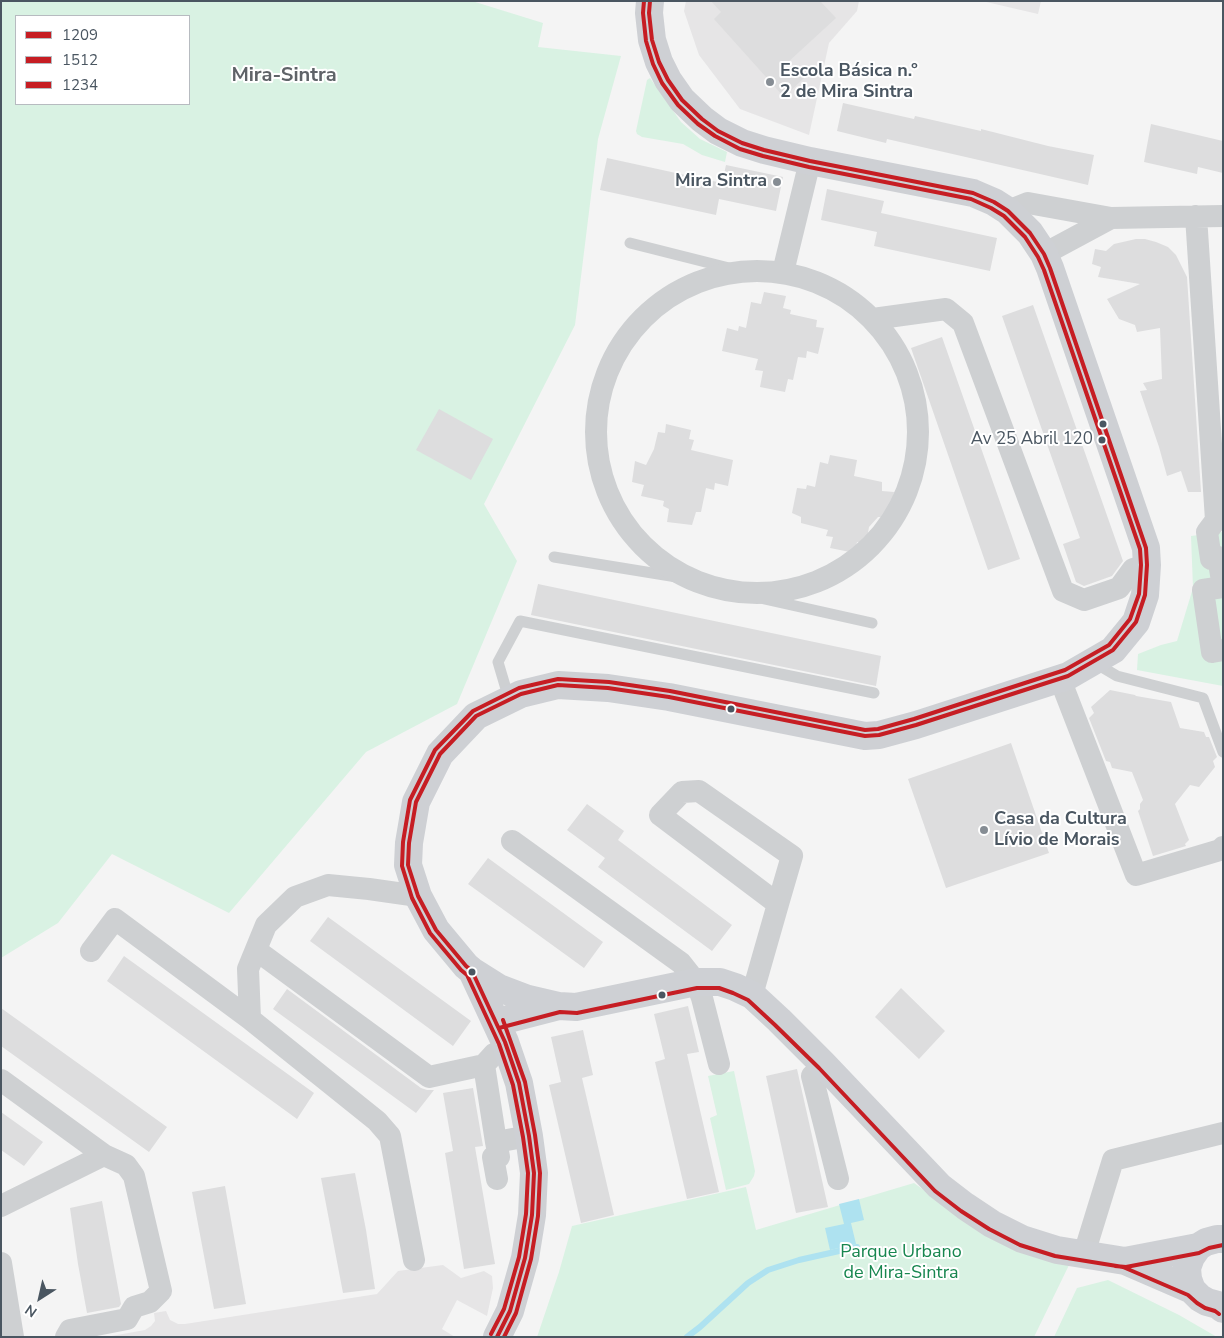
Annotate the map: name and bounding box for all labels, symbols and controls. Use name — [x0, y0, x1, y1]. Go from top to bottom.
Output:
legend — [15, 15, 190, 105]
text: 1209 — [62, 25, 98, 45]
text: 1512 — [62, 50, 98, 70]
place label: Escola Básica n.º 2 de Mira Sintra — [780, 61, 918, 104]
district label: Mira-Sintra — [231, 64, 337, 88]
text: 1234 — [62, 75, 98, 95]
marker: Escola Básica n.º 2 de Mira Sintra — [764, 76, 776, 88]
place label: Mira Sintra — [675, 171, 767, 193]
marker: Mira Sintra — [771, 176, 783, 188]
unlabelled marker — [1098, 419, 1108, 429]
place label: Av 25 Abril 120 — [971, 430, 1093, 450]
marker: Av 25 Abril 120 — [1097, 435, 1107, 445]
unlabelled marker — [726, 704, 736, 714]
place label: Casa da Cultura Lívio de Morais — [994, 809, 1127, 852]
marker: Casa da Cultura Lívio de Morais — [978, 824, 990, 836]
unlabelled marker — [467, 967, 477, 977]
unlabelled marker — [657, 990, 667, 1000]
park label: Parque Urbano de Mira-Sintra — [840, 1242, 962, 1284]
north arrow — [15, 1273, 65, 1323]
text: N — [21, 1300, 41, 1321]

